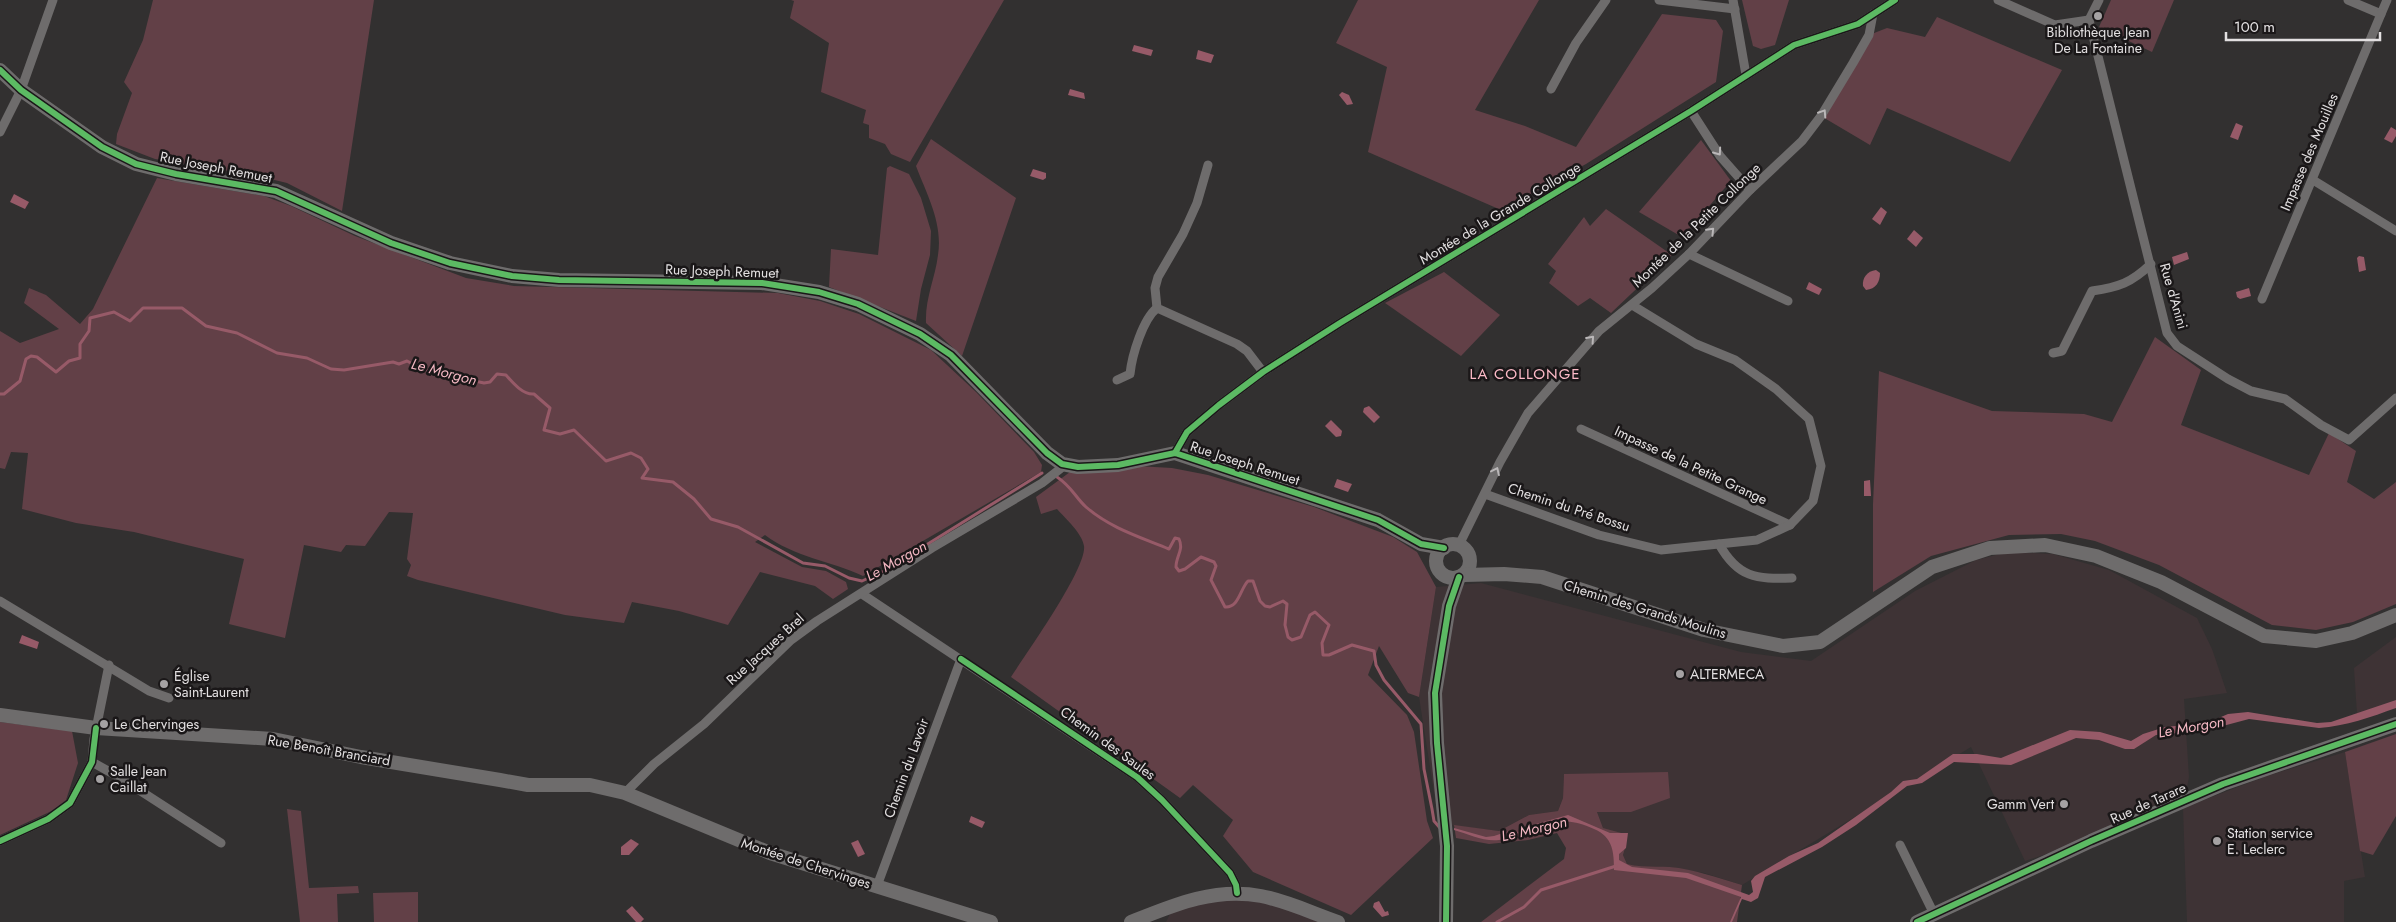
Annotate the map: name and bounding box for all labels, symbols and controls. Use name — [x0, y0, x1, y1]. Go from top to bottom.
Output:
marker: Bibliothèque Jean De La Fontaine — [2092, 10, 2104, 22]
scale bar — [2226, 10, 2380, 42]
text: 100 m — [2234, 16, 2275, 38]
place label: Bibliothèque Jean De La Fontaine — [2046, 22, 2150, 58]
street label: Impasse des Mouilles — [2275, 90, 2343, 214]
one-way arrow — [1816, 109, 1826, 118]
street label: Rue Joseph Remuet — [158, 146, 274, 188]
one-way arrow — [1712, 147, 1721, 156]
street label: Montée de la Grande Collonge — [1416, 157, 1584, 269]
street label: Montée de la Petite Collonge — [1627, 158, 1765, 292]
one-way arrow — [1705, 227, 1714, 236]
street label: Rue Joseph Remuet — [665, 259, 780, 283]
street label: Rue d'Anini — [2155, 261, 2193, 331]
one-way arrow — [1585, 336, 1594, 345]
water label: Le Morgon — [409, 353, 479, 391]
district label: LA COLLONGE — [1469, 363, 1581, 385]
street label: Impasse de la Petite Grange — [1611, 421, 1771, 509]
street label: Rue Joseph Remuet — [1188, 436, 1303, 490]
one-way arrow — [1490, 467, 1500, 476]
street label: Chemin du Pré Bossu — [1505, 478, 1633, 536]
water label: Le Morgon — [861, 535, 931, 587]
street label: Chemin des Grands Moulins — [1561, 575, 1729, 643]
street label: Rue Jacques Brel — [722, 609, 808, 689]
place label: ALTERMECA — [1690, 664, 1765, 684]
place label: Église Saint-Laurent — [174, 666, 249, 702]
marker: ALTERMECA — [1674, 668, 1686, 680]
marker: Église Saint-Laurent — [158, 678, 170, 690]
street label: Chemin des Saules — [1056, 702, 1160, 785]
water label: Le Morgon — [2156, 710, 2226, 744]
place label: Le Chervinges — [114, 714, 199, 734]
street label: Chemin du Lavoir — [879, 715, 933, 821]
marker: Le Chervinges — [98, 718, 110, 730]
street label: Rue Benoît Branciard — [266, 729, 392, 771]
place label: Salle Jean Caillat — [110, 761, 167, 797]
marker: Salle Jean Caillat — [94, 773, 106, 785]
street label: Rue de Tarare — [2107, 777, 2189, 829]
place label: Gamm Vert — [1987, 794, 2055, 814]
marker: Gamm Vert — [2058, 798, 2070, 810]
water label: Le Morgon — [1499, 811, 1569, 847]
place label: Station service E. Leclerc — [2227, 823, 2313, 859]
street label: Montée de Chervinges — [739, 833, 874, 893]
marker: Station service E. Leclerc — [2211, 835, 2223, 847]

